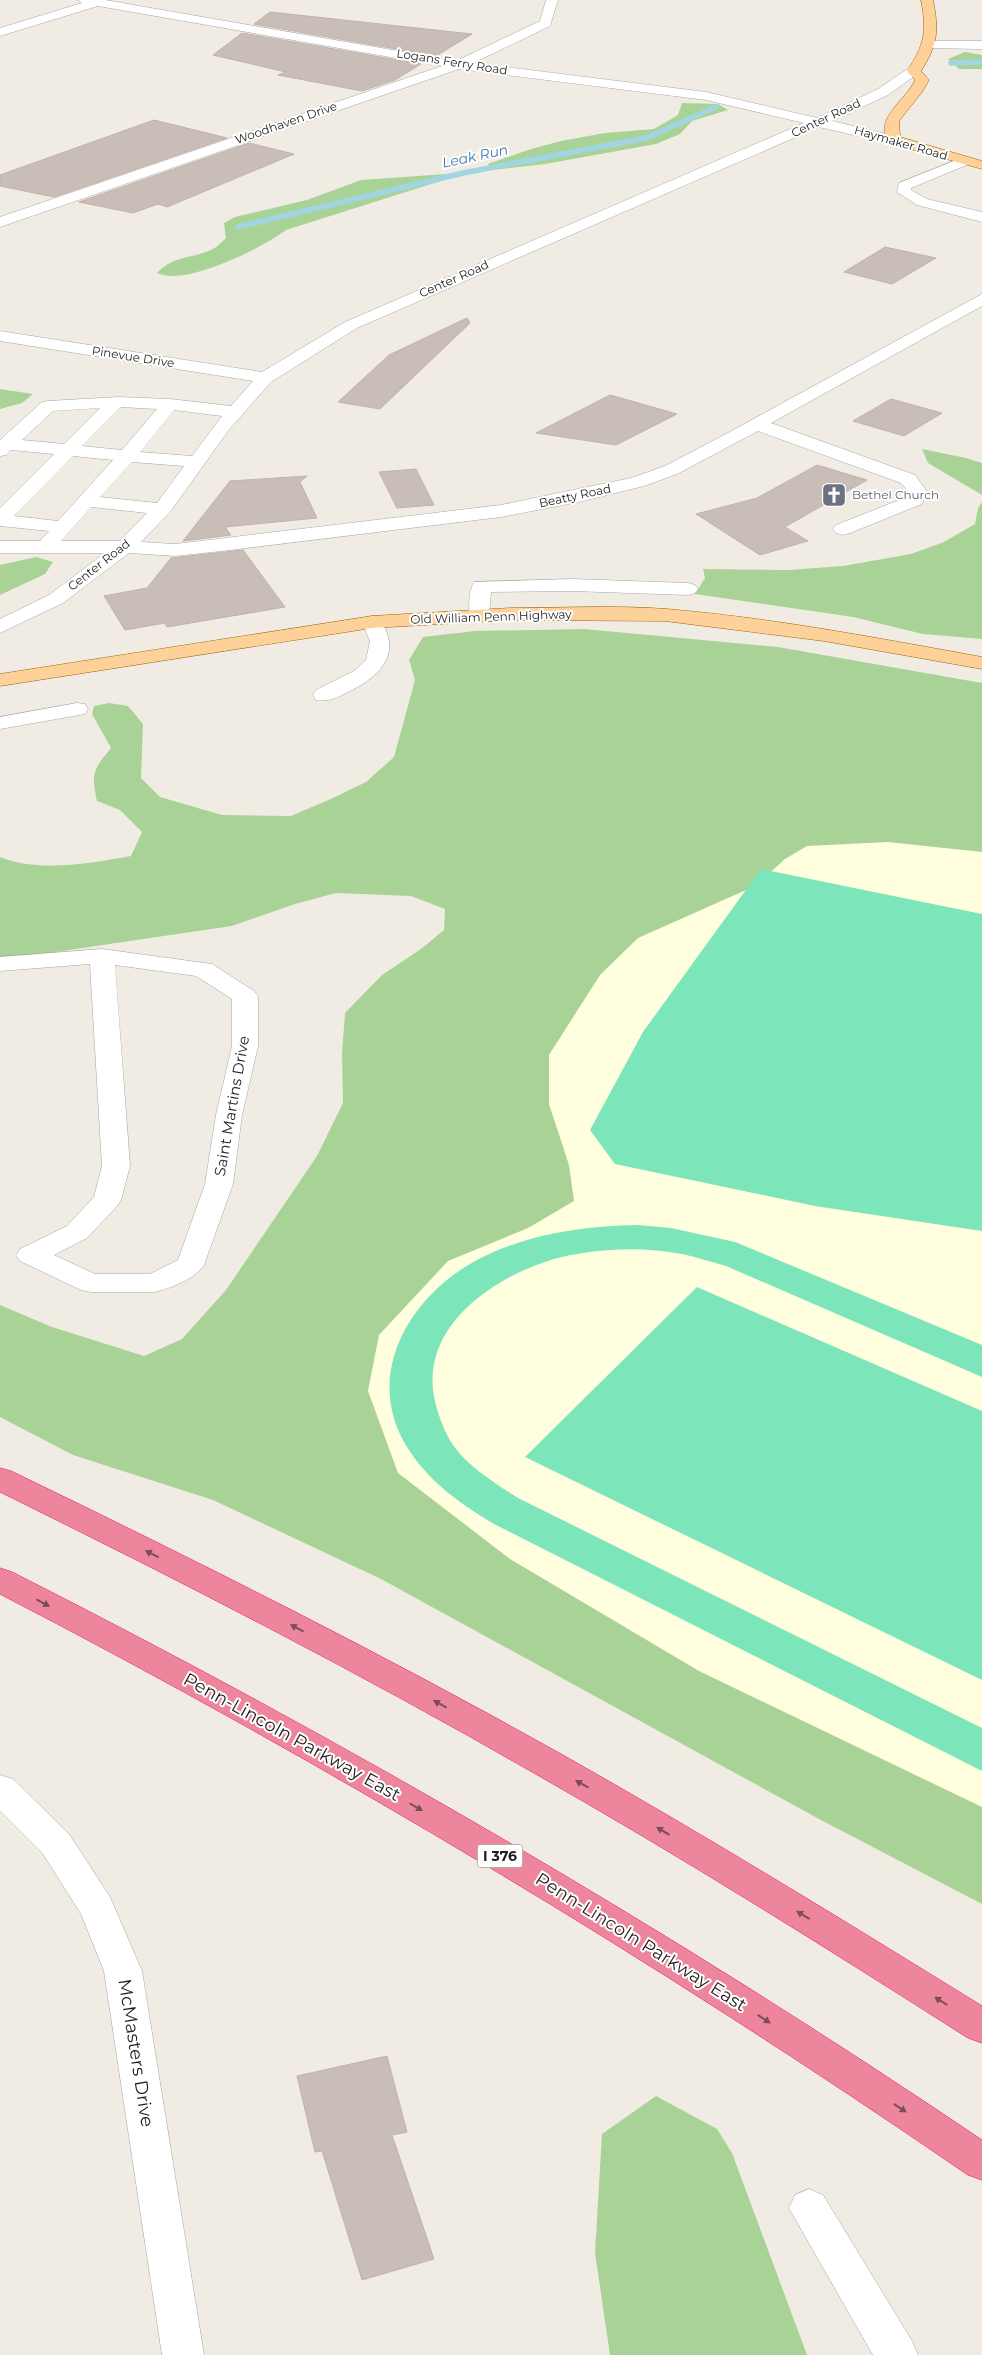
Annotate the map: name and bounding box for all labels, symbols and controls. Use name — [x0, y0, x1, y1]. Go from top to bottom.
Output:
street label: Logans Ferry Road — [396, 45, 509, 78]
street label: Center Road — [789, 95, 863, 140]
street label: Woodhaven Drive — [233, 98, 339, 147]
street label: Haymaker Road — [853, 122, 950, 163]
water label: Leak Run — [440, 140, 510, 172]
street label: Center Road — [417, 256, 491, 301]
street label: Pinevue Drive — [91, 343, 175, 370]
street label: Beatty Road — [537, 481, 612, 510]
church icon: Bethel Church — [821, 482, 847, 508]
place label: Bethel Church — [852, 487, 939, 502]
street label: Center Road — [65, 536, 133, 594]
street label: Old William Penn Highway — [410, 606, 572, 627]
street label: Saint Martins Drive — [210, 1034, 253, 1178]
one-way arrow — [145, 1550, 159, 1558]
one-way arrow — [36, 1599, 51, 1607]
one-way arrow — [290, 1624, 304, 1632]
street label: Penn-Lincoln Parkway East — [180, 1668, 404, 1806]
one-way arrow — [434, 1700, 447, 1709]
one-way arrow — [574, 1780, 589, 1788]
one-way arrow — [409, 1802, 423, 1811]
one-way arrow — [657, 1827, 670, 1836]
road number: I 376 — [478, 1844, 522, 1868]
street label: Penn-Lincoln Parkway East — [531, 1868, 751, 2016]
one-way arrow — [796, 1910, 809, 1919]
street label: McMasters Drive — [113, 1977, 159, 2129]
one-way arrow — [934, 1996, 947, 2005]
one-way arrow — [757, 2014, 770, 2024]
one-way arrow — [893, 2103, 907, 2113]

